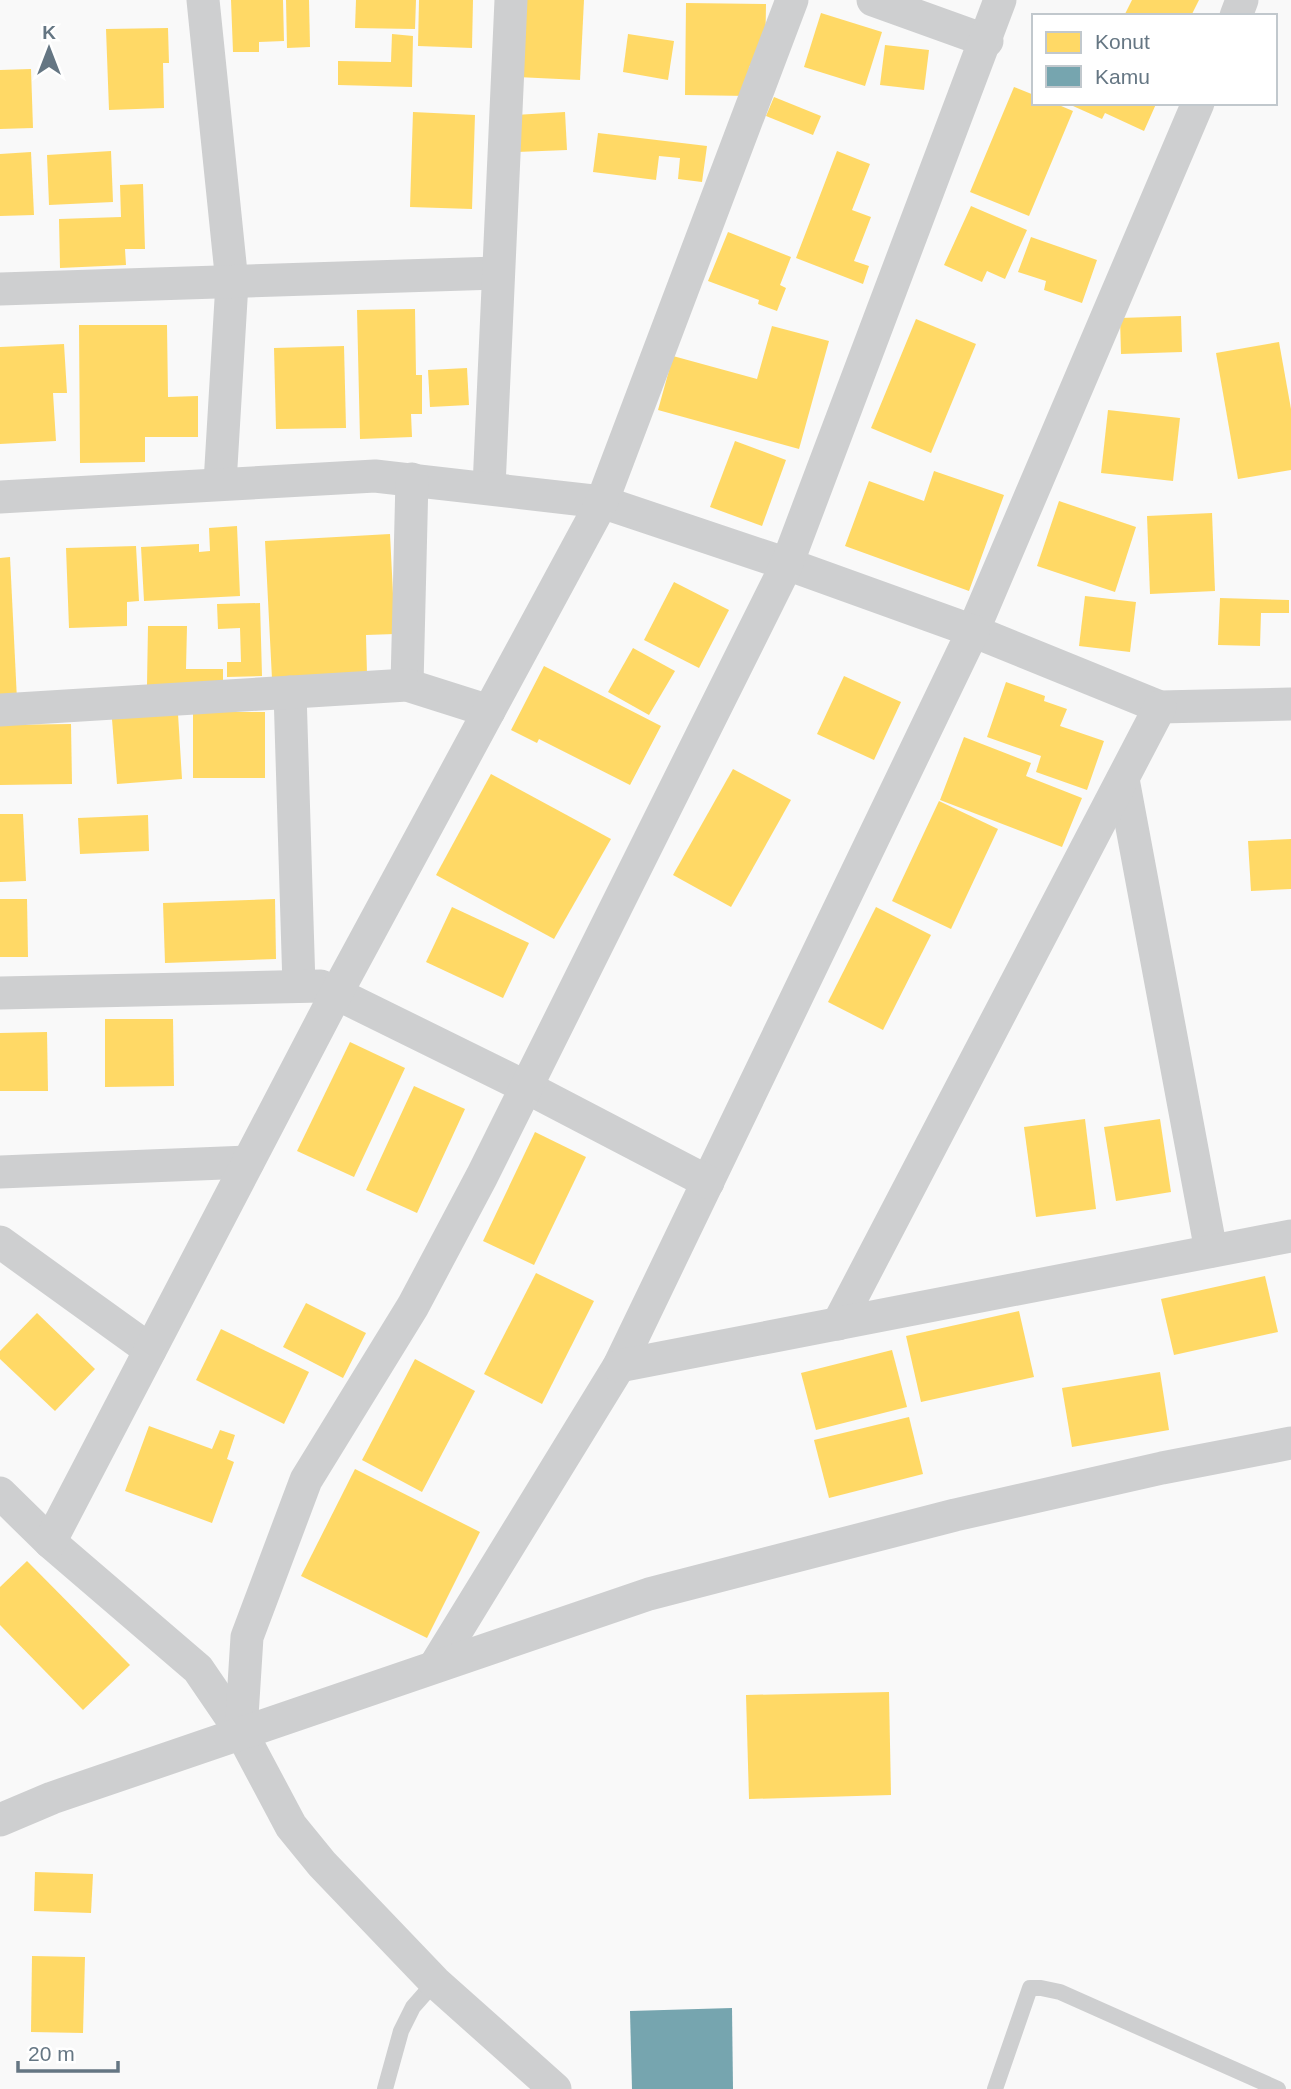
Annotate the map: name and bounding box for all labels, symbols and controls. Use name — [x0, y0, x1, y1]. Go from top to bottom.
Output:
north arrow — [14, 14, 84, 84]
legend — [1032, 14, 1277, 105]
text: K — [42, 22, 56, 43]
text: Konut — [1095, 30, 1150, 53]
text: Kamu — [1095, 65, 1150, 88]
scale bar — [18, 2030, 117, 2074]
text: 20 m — [28, 2042, 75, 2065]

